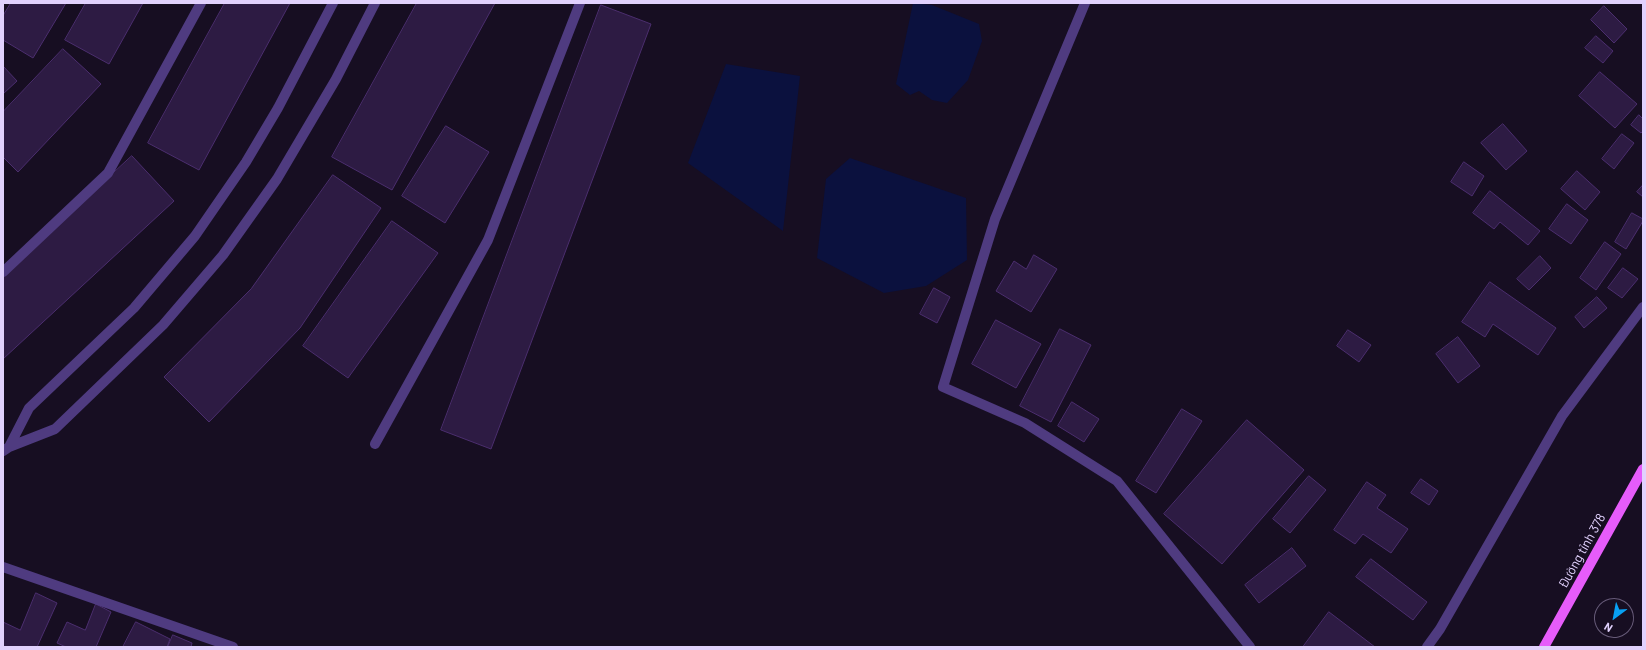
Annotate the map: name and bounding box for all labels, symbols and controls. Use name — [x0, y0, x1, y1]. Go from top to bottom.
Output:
street label: Đường tỉnh 378 — [1555, 511, 1609, 591]
north arrow — [1594, 598, 1634, 638]
text: N — [1601, 620, 1614, 635]

